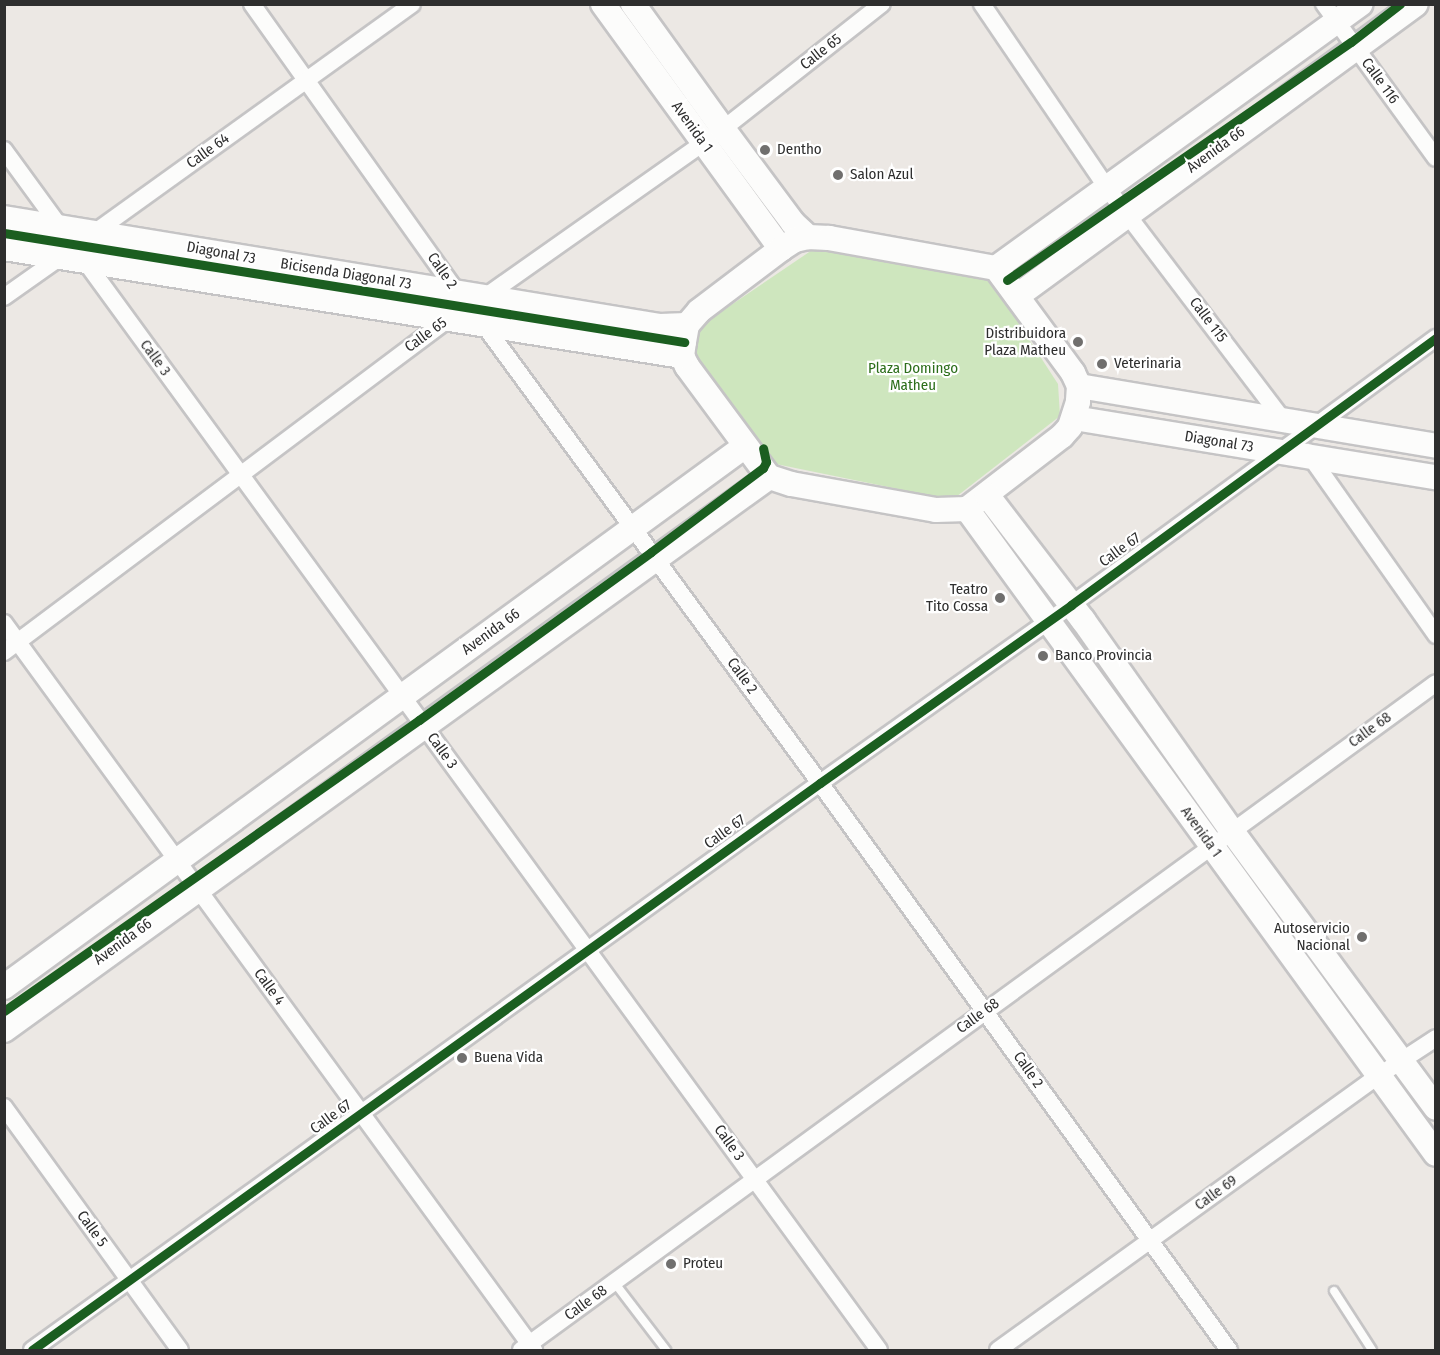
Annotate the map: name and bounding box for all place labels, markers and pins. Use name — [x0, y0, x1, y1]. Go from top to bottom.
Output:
place label: Dentho — [777, 141, 822, 159]
marker: Dentho — [758, 143, 772, 157]
place label: Salon Azul — [850, 166, 913, 184]
marker: Salon Azul — [831, 168, 845, 182]
place label: Distribuidora Plaza Matheu — [984, 324, 1066, 359]
marker: Distribuidora Plaza Matheu — [1071, 335, 1085, 349]
place label: Veterinaria — [1114, 355, 1181, 373]
marker: Veterinaria — [1095, 357, 1109, 371]
place label: Teatro Tito Cossa — [926, 580, 988, 615]
marker: Teatro Tito Cossa — [993, 591, 1007, 605]
place label: Banco Provincia — [1055, 647, 1152, 665]
marker: Banco Provincia — [1036, 649, 1050, 663]
place label: Autoservicio Nacional — [1274, 919, 1350, 954]
marker: Autoservicio Nacional — [1355, 930, 1369, 944]
place label: Buena Vida — [474, 1049, 543, 1067]
marker: Buena Vida — [455, 1051, 469, 1065]
place label: Proteu — [683, 1255, 723, 1273]
marker: Proteu — [664, 1257, 678, 1271]

